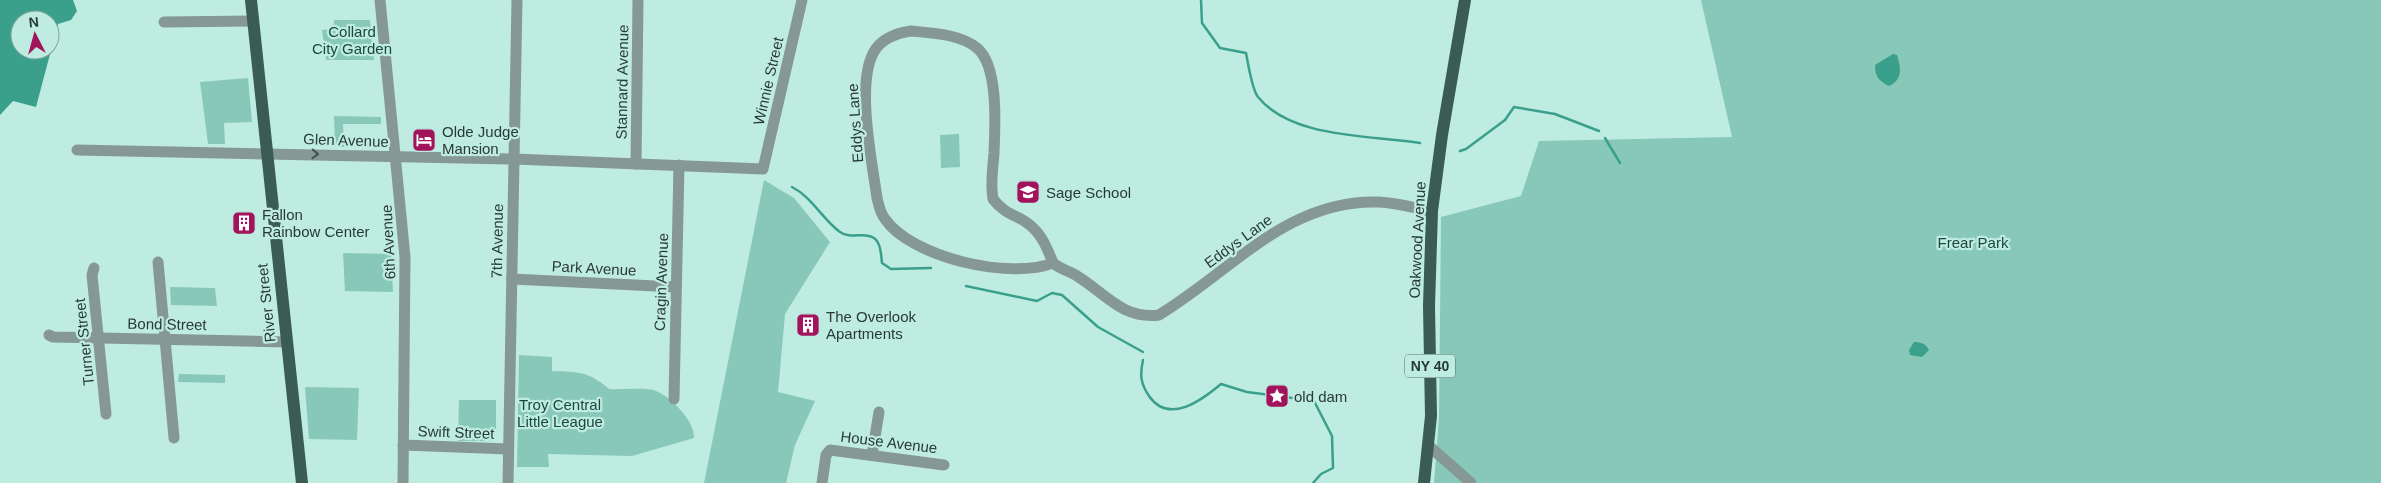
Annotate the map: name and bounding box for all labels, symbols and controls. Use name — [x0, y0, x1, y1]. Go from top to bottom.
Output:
north arrow — [10, 10, 60, 60]
text: N — [28, 14, 40, 31]
park label: Collard City Garden — [312, 23, 392, 57]
street label: Stannard Avenue — [612, 24, 632, 140]
street label: Winnie Street — [750, 34, 787, 127]
street label: Eddys Lane — [844, 83, 866, 163]
place label: Olde Judge Mansion — [442, 123, 519, 157]
hotel icon: Olde Judge Mansion — [411, 127, 437, 153]
street label: Glen Avenue — [303, 130, 389, 150]
one-way arrow — [311, 149, 319, 160]
school or university icon: Sage School — [1015, 179, 1041, 205]
street label: Oakwood Avenue — [1405, 181, 1429, 299]
place label: Sage School — [1046, 184, 1131, 201]
street label: 7th Avenue — [488, 203, 506, 279]
street label: 6th Avenue — [378, 204, 398, 280]
place label: Fallon Rainbow Center — [262, 206, 370, 240]
building icon: Fallon Rainbow Center — [231, 210, 257, 236]
street label: Eddys Lane — [1201, 211, 1275, 271]
street label: Cragin Avenue — [651, 233, 671, 331]
park label: Frear Park — [1938, 234, 2009, 251]
street label: Park Avenue — [551, 257, 637, 279]
street label: River Street — [253, 262, 279, 343]
street label: Turner Street — [71, 297, 97, 387]
place label: The Overlook Apartments — [826, 308, 917, 342]
building icon: The Overlook Apartments — [795, 312, 821, 338]
street label: Bond Street — [127, 315, 208, 333]
road number: NY 40 — [1405, 354, 1455, 378]
place icon: old dam — [1264, 383, 1290, 409]
place label: old dam — [1294, 388, 1347, 405]
park label: Troy Central Little League — [517, 396, 603, 430]
street label: Swift Street — [417, 422, 495, 442]
street label: House Avenue — [840, 428, 938, 456]

